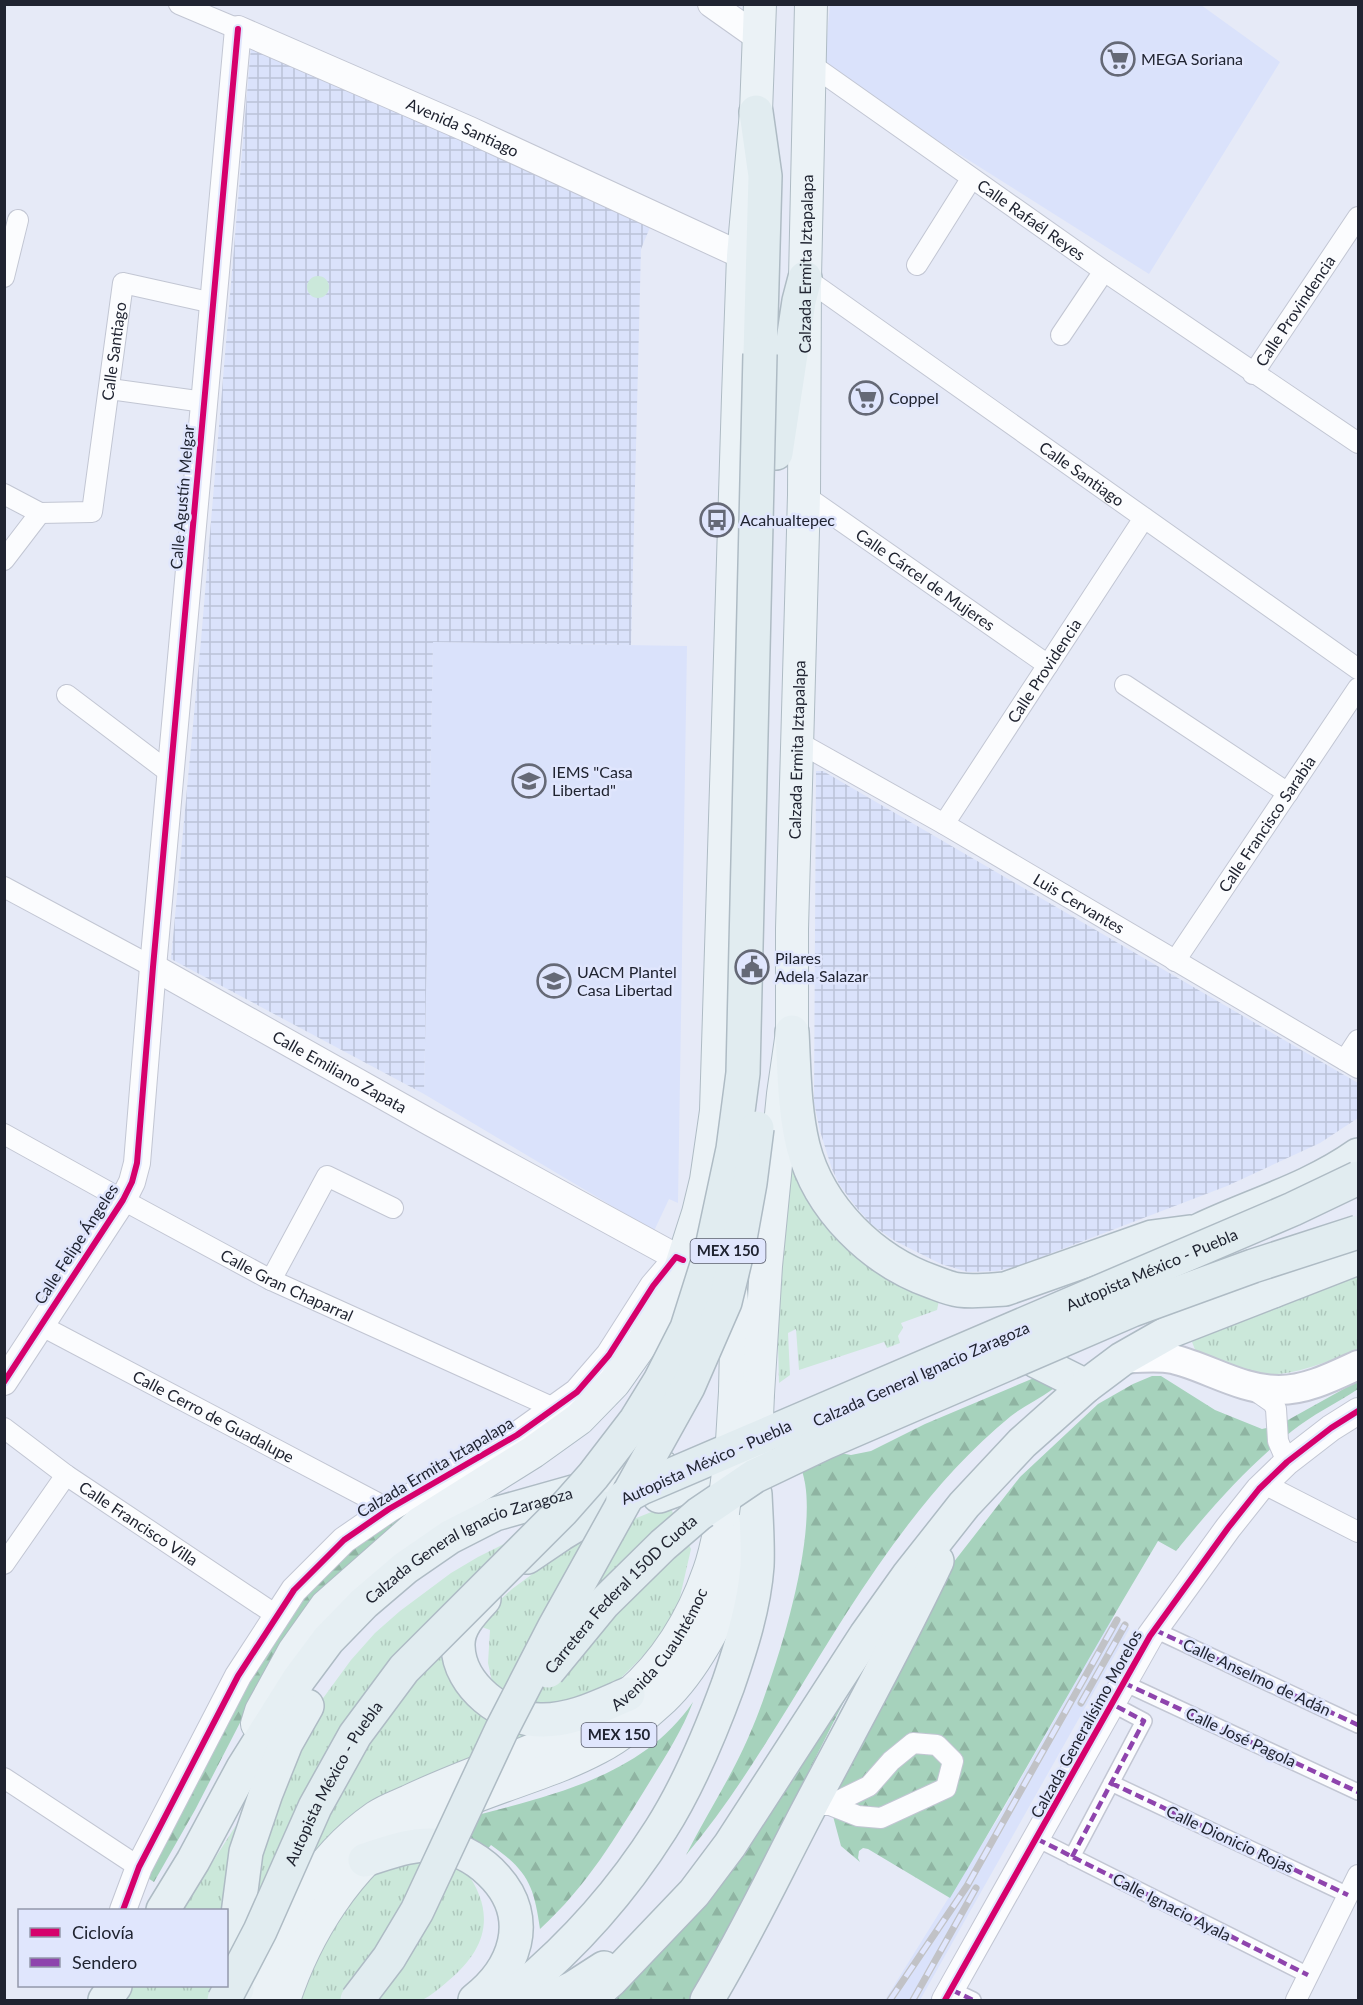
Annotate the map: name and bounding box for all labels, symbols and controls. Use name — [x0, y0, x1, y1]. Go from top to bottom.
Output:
supermarket icon: MEGA Soriana — [1100, 41, 1136, 77]
place label: MEGA Soriana — [1141, 49, 1243, 68]
street label: Avenida Santiago — [404, 94, 522, 160]
street label: Calzada Ermita Iztapalapa — [795, 174, 816, 354]
street label: Calle Rafaél Reyes — [974, 175, 1089, 264]
street label: Calle Provindencia — [1251, 251, 1339, 370]
street label: Calle Santiago — [97, 301, 129, 402]
supermarket icon: Coppel — [848, 380, 884, 416]
place label: Coppel — [889, 388, 939, 407]
street label: Calle Agustín Melgar — [166, 424, 197, 570]
street label: Calle Santiago — [1036, 437, 1128, 510]
bus stop icon: Acahualtepec — [699, 502, 735, 538]
place label: Acahualtepec — [740, 510, 835, 529]
street label: Calle Cárcel de Mujeres — [853, 524, 999, 634]
street label: Calle Providencia — [1003, 615, 1085, 726]
street label: Calzada Ermita Iztapalapa — [784, 660, 808, 840]
street label: Calle Francisco Sarabia — [1214, 752, 1319, 895]
place label: IEMS "Casa Libertad" — [552, 762, 633, 799]
school or university icon: IEMS "Casa Libertad" — [511, 763, 547, 799]
street label: Luis Cervantes — [1030, 869, 1128, 937]
place label: Pilares Adela Salazar — [775, 948, 868, 985]
public building icon: Pilares Adela Salazar — [734, 949, 770, 985]
place label: UACM Plantel Casa Libertad — [577, 962, 677, 999]
school or university icon: UACM Plantel Casa Libertad — [536, 963, 572, 999]
street label: Calle Emiliano Zapata — [270, 1026, 410, 1116]
street label: Calle Felipe Ángeles — [30, 1180, 122, 1307]
street label: Autopista México - Puebla — [1063, 1224, 1240, 1314]
road number: MEX 150 — [690, 1239, 766, 1263]
street label: Calle Gran Chaparral — [218, 1245, 356, 1325]
street label: Calzada General Ignacio Zaragoza — [810, 1317, 1032, 1430]
street label: Calle Cerro de Guadalupe — [130, 1366, 297, 1466]
street label: Calzada Ermita Iztapalapa — [353, 1412, 516, 1521]
street label: Autopista México - Puebla — [617, 1415, 794, 1508]
street label: Calle Francisco Villa — [76, 1477, 202, 1569]
street label: Calzada General Ignacio Zaragoza — [361, 1483, 575, 1607]
street label: Carretera Federal 150D Cuota — [540, 1510, 700, 1677]
street label: Avenida Cuauhtémoc — [607, 1585, 711, 1714]
street label: Calzada Generalísimo Morelos — [1026, 1626, 1145, 1821]
street label: Calle Anselmo de Adán — [1180, 1634, 1334, 1719]
street label: Autopista México - Puebla — [280, 1697, 386, 1868]
street label: Calle José Pagola — [1183, 1703, 1299, 1770]
road number: MEX 150 — [582, 1723, 656, 1747]
street label: Calle Dionicio Rojas — [1163, 1801, 1297, 1876]
street label: Calle Ignacio Ayala — [1110, 1869, 1235, 1945]
legend — [18, 1909, 228, 1987]
text: Ciclovía — [72, 1921, 134, 1943]
text: Sendero — [72, 1951, 137, 1973]

